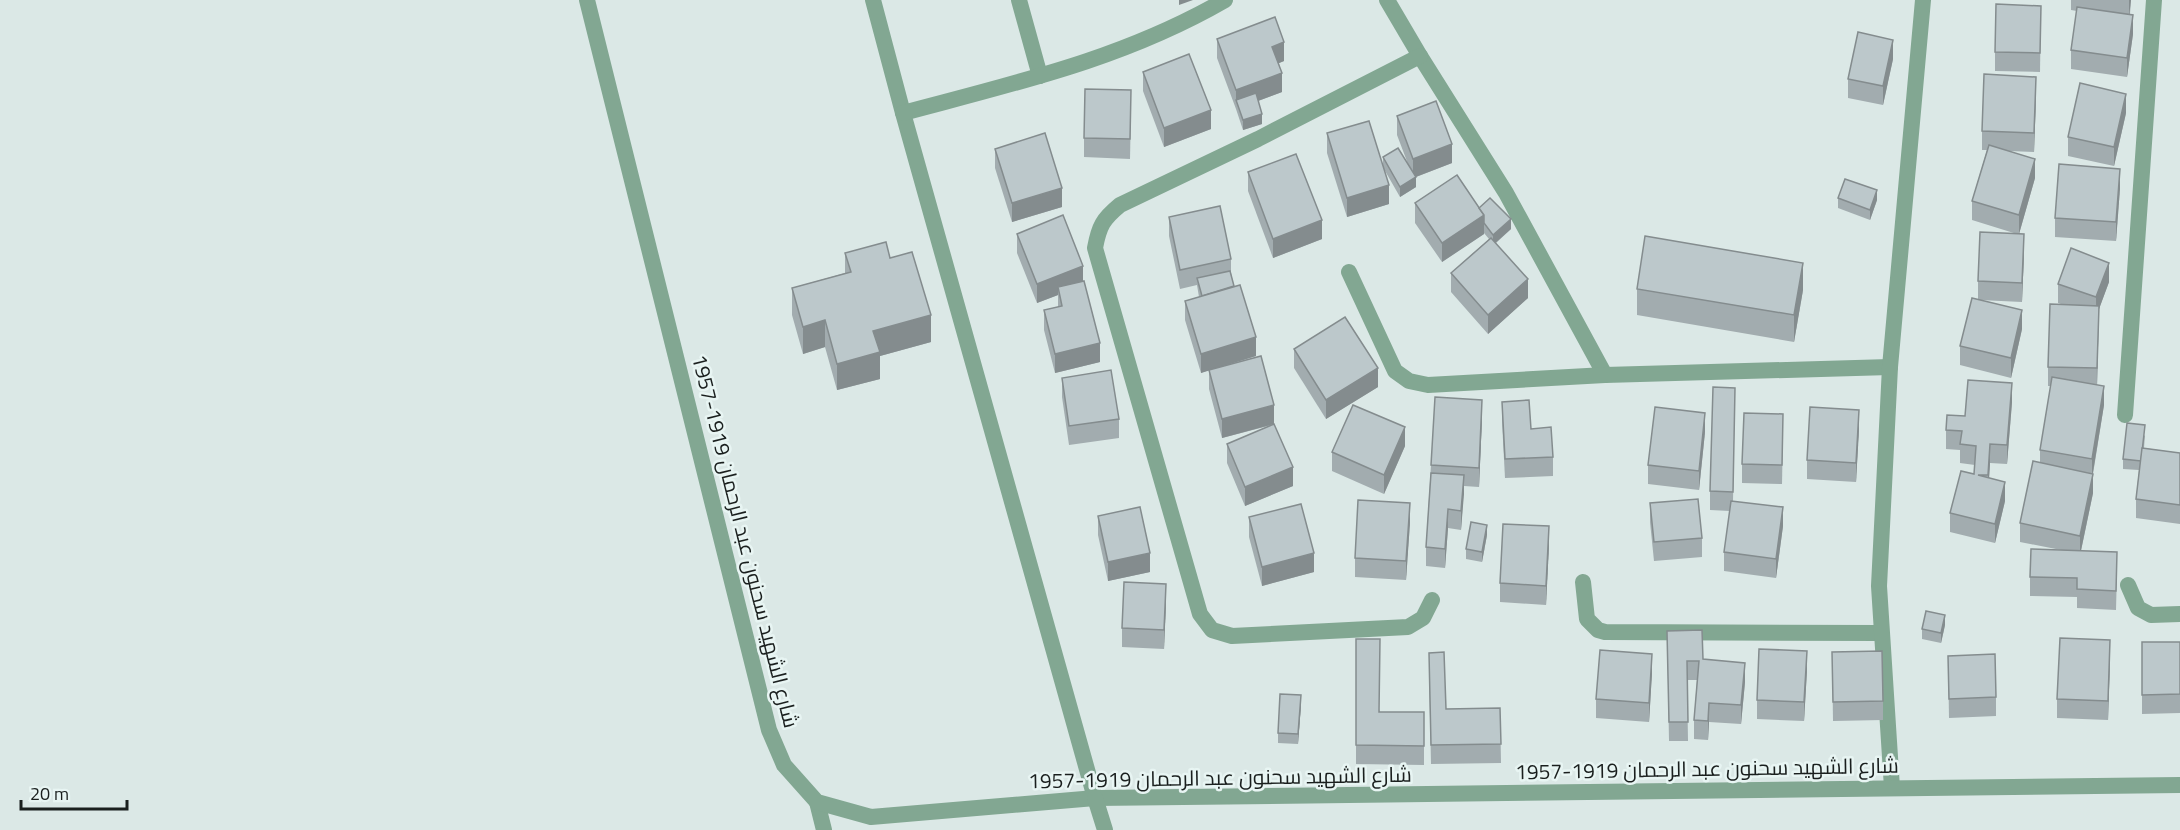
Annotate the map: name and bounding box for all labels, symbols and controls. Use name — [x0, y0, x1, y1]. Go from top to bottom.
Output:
street label: شارع الشهيد سحنون عبد الرحمان 1919-1957 — [684, 351, 808, 731]
street label: شارع الشهيد سحنون عبد الرحمان 1919-1957 — [1515, 749, 1899, 787]
street label: شارع الشهيد سحنون عبد الرحمان 1919-1957 — [1028, 758, 1412, 796]
scale bar — [21, 773, 128, 811]
text: 20 m — [30, 780, 69, 807]

